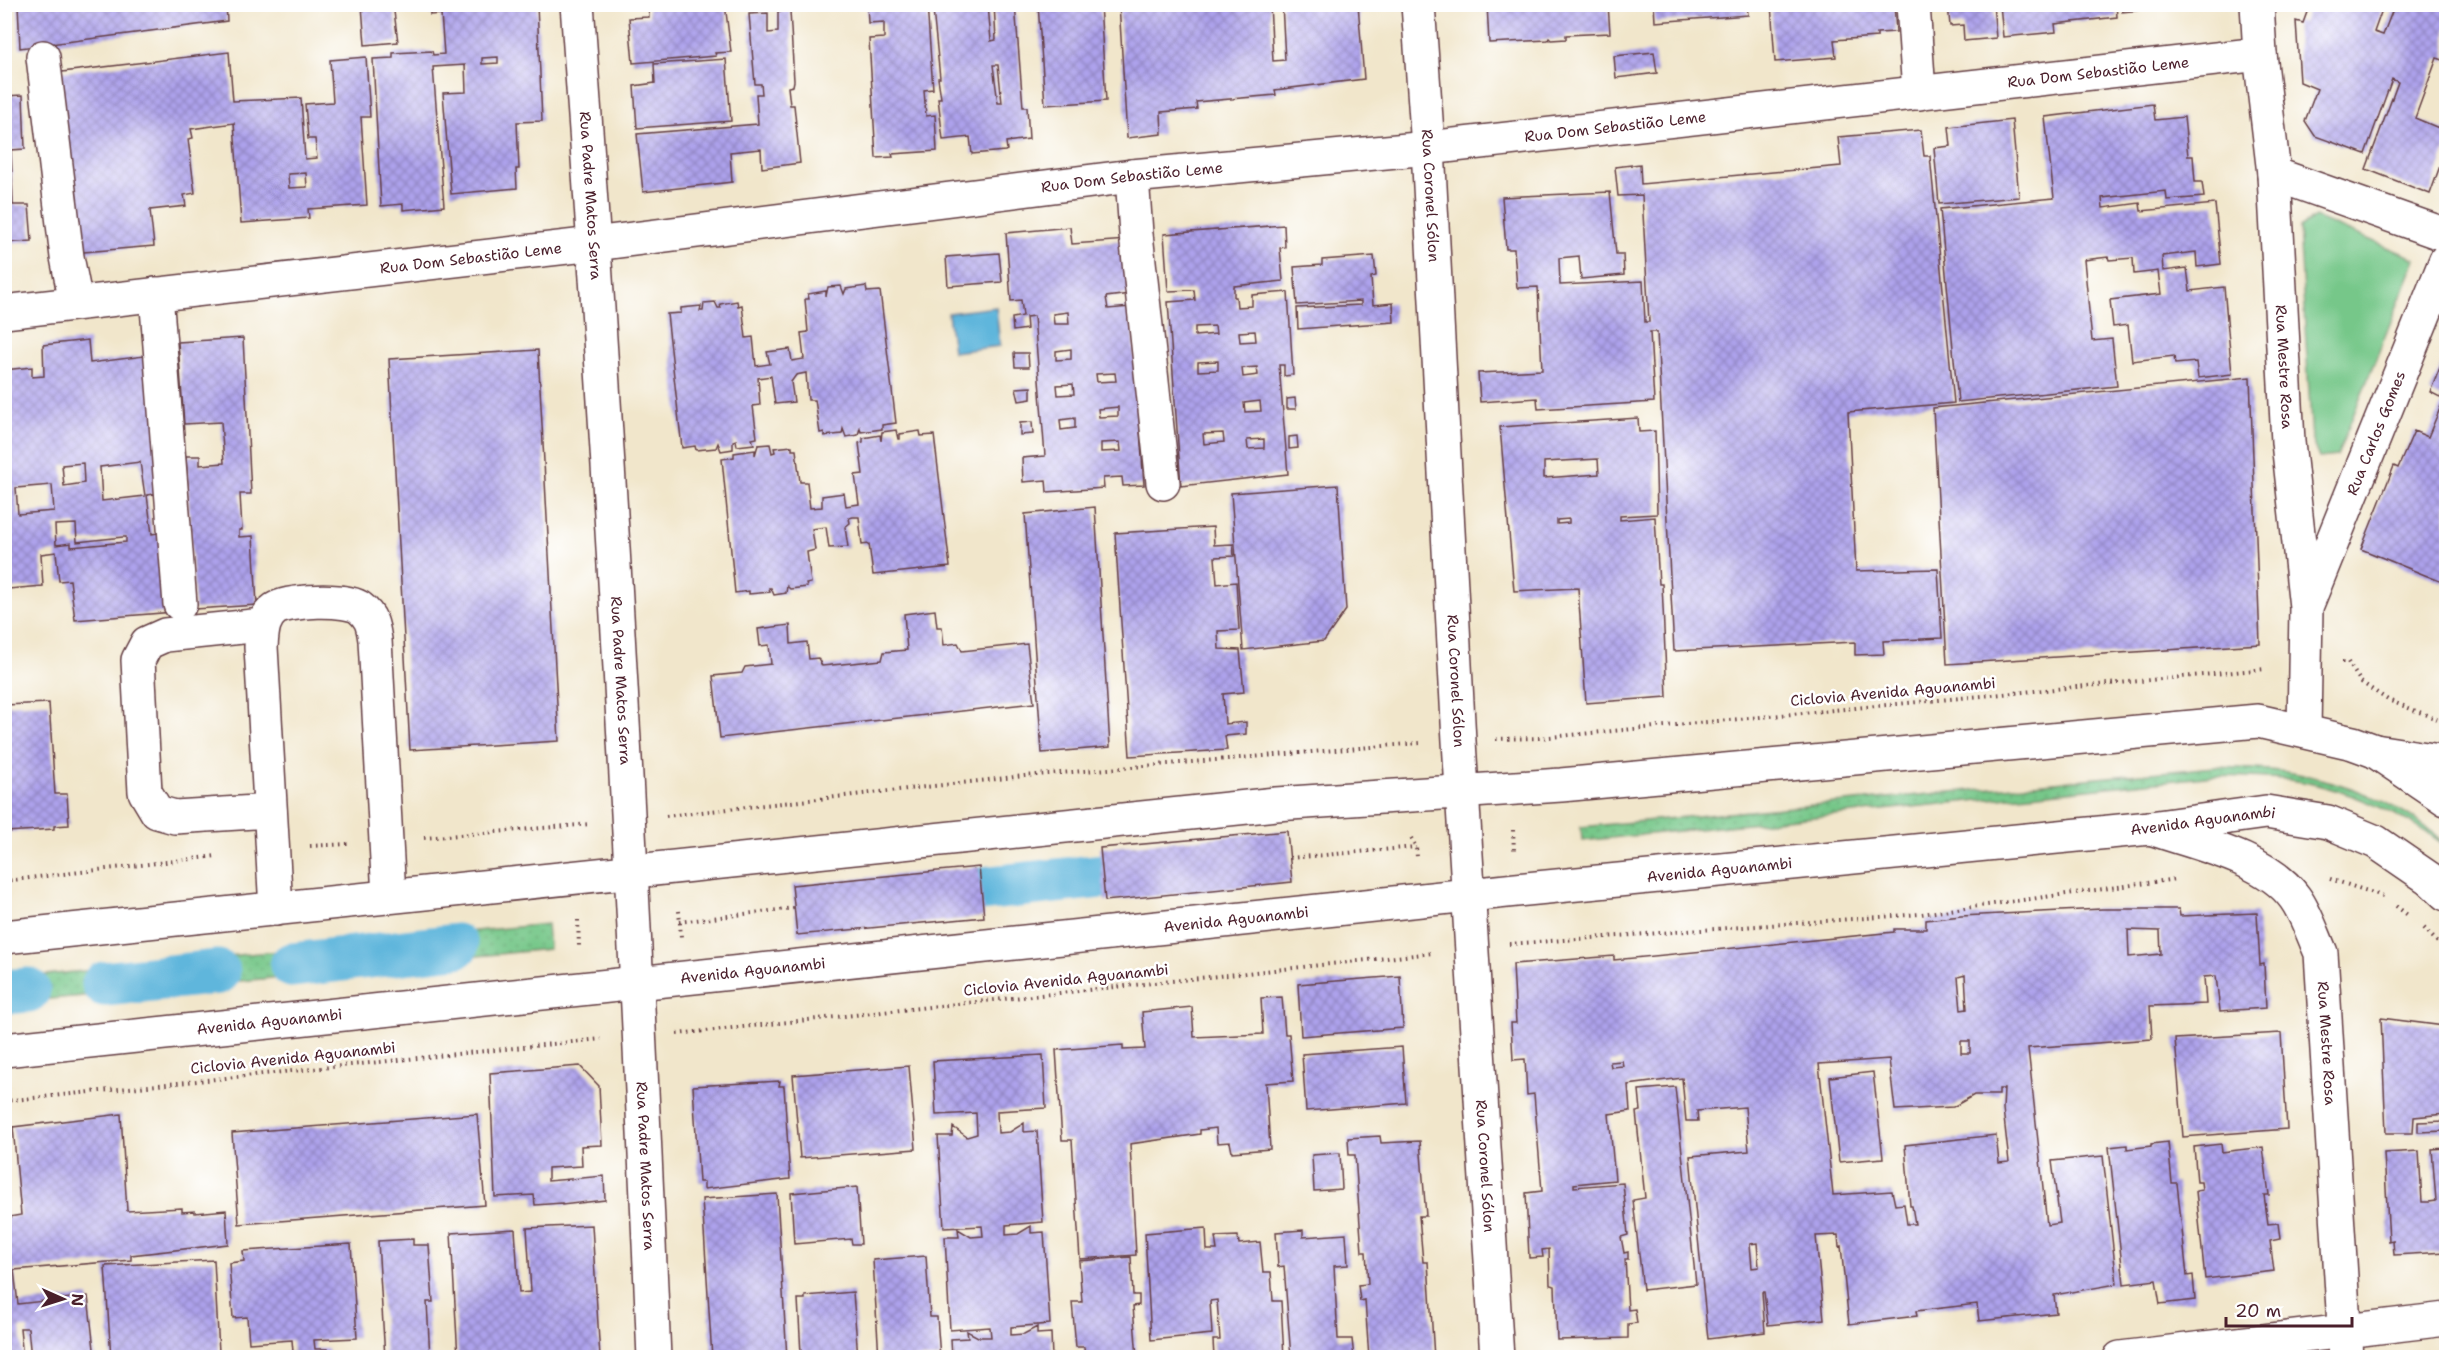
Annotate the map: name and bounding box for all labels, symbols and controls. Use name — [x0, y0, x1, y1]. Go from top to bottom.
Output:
street label: Rua Dom Sebastião Leme — [2006, 52, 2190, 92]
street label: Rua Dom Sebastião Leme — [1523, 107, 1707, 147]
street label: Rua Padre Matos Serra — [575, 111, 606, 281]
street label: Rua Coronel Sólon — [1417, 128, 1444, 263]
street label: Rua Dom Sebastião Leme — [1040, 157, 1224, 197]
street label: Rua Dom Sebastião Leme — [379, 238, 563, 279]
street label: Rua Mestre Rosa — [2271, 304, 2297, 430]
street label: Rua Carlos Gomes — [2342, 368, 2410, 498]
street label: Rua Padre Matos Serra — [606, 596, 635, 766]
street label: Rua Coronel Sólon — [1442, 614, 1469, 748]
street label: Ciclovia Avenida Aguanambi — [1789, 673, 1997, 711]
street label: Avenida Aguanambi — [2130, 802, 2277, 840]
street label: Avenida Aguanambi — [1646, 853, 1793, 887]
street label: Avenida Aguanambi — [1162, 902, 1310, 937]
street label: Avenida Aguanambi — [679, 953, 827, 988]
street label: Ciclovia Avenida Aguanambi — [962, 959, 1170, 1001]
street label: Rua Mestre Rosa — [2313, 981, 2340, 1107]
street label: Avenida Aguanambi — [196, 1004, 343, 1040]
street label: Ciclovia Avenida Aguanambi — [189, 1037, 397, 1079]
street label: Rua Padre Matos Serra — [632, 1081, 659, 1251]
street label: Rua Coronel Sólon — [1471, 1099, 1499, 1233]
north arrow — [33, 1269, 93, 1329]
scale bar — [2226, 1290, 2352, 1328]
text: N — [67, 1293, 88, 1307]
text: 20 m — [2235, 1299, 2281, 1323]

